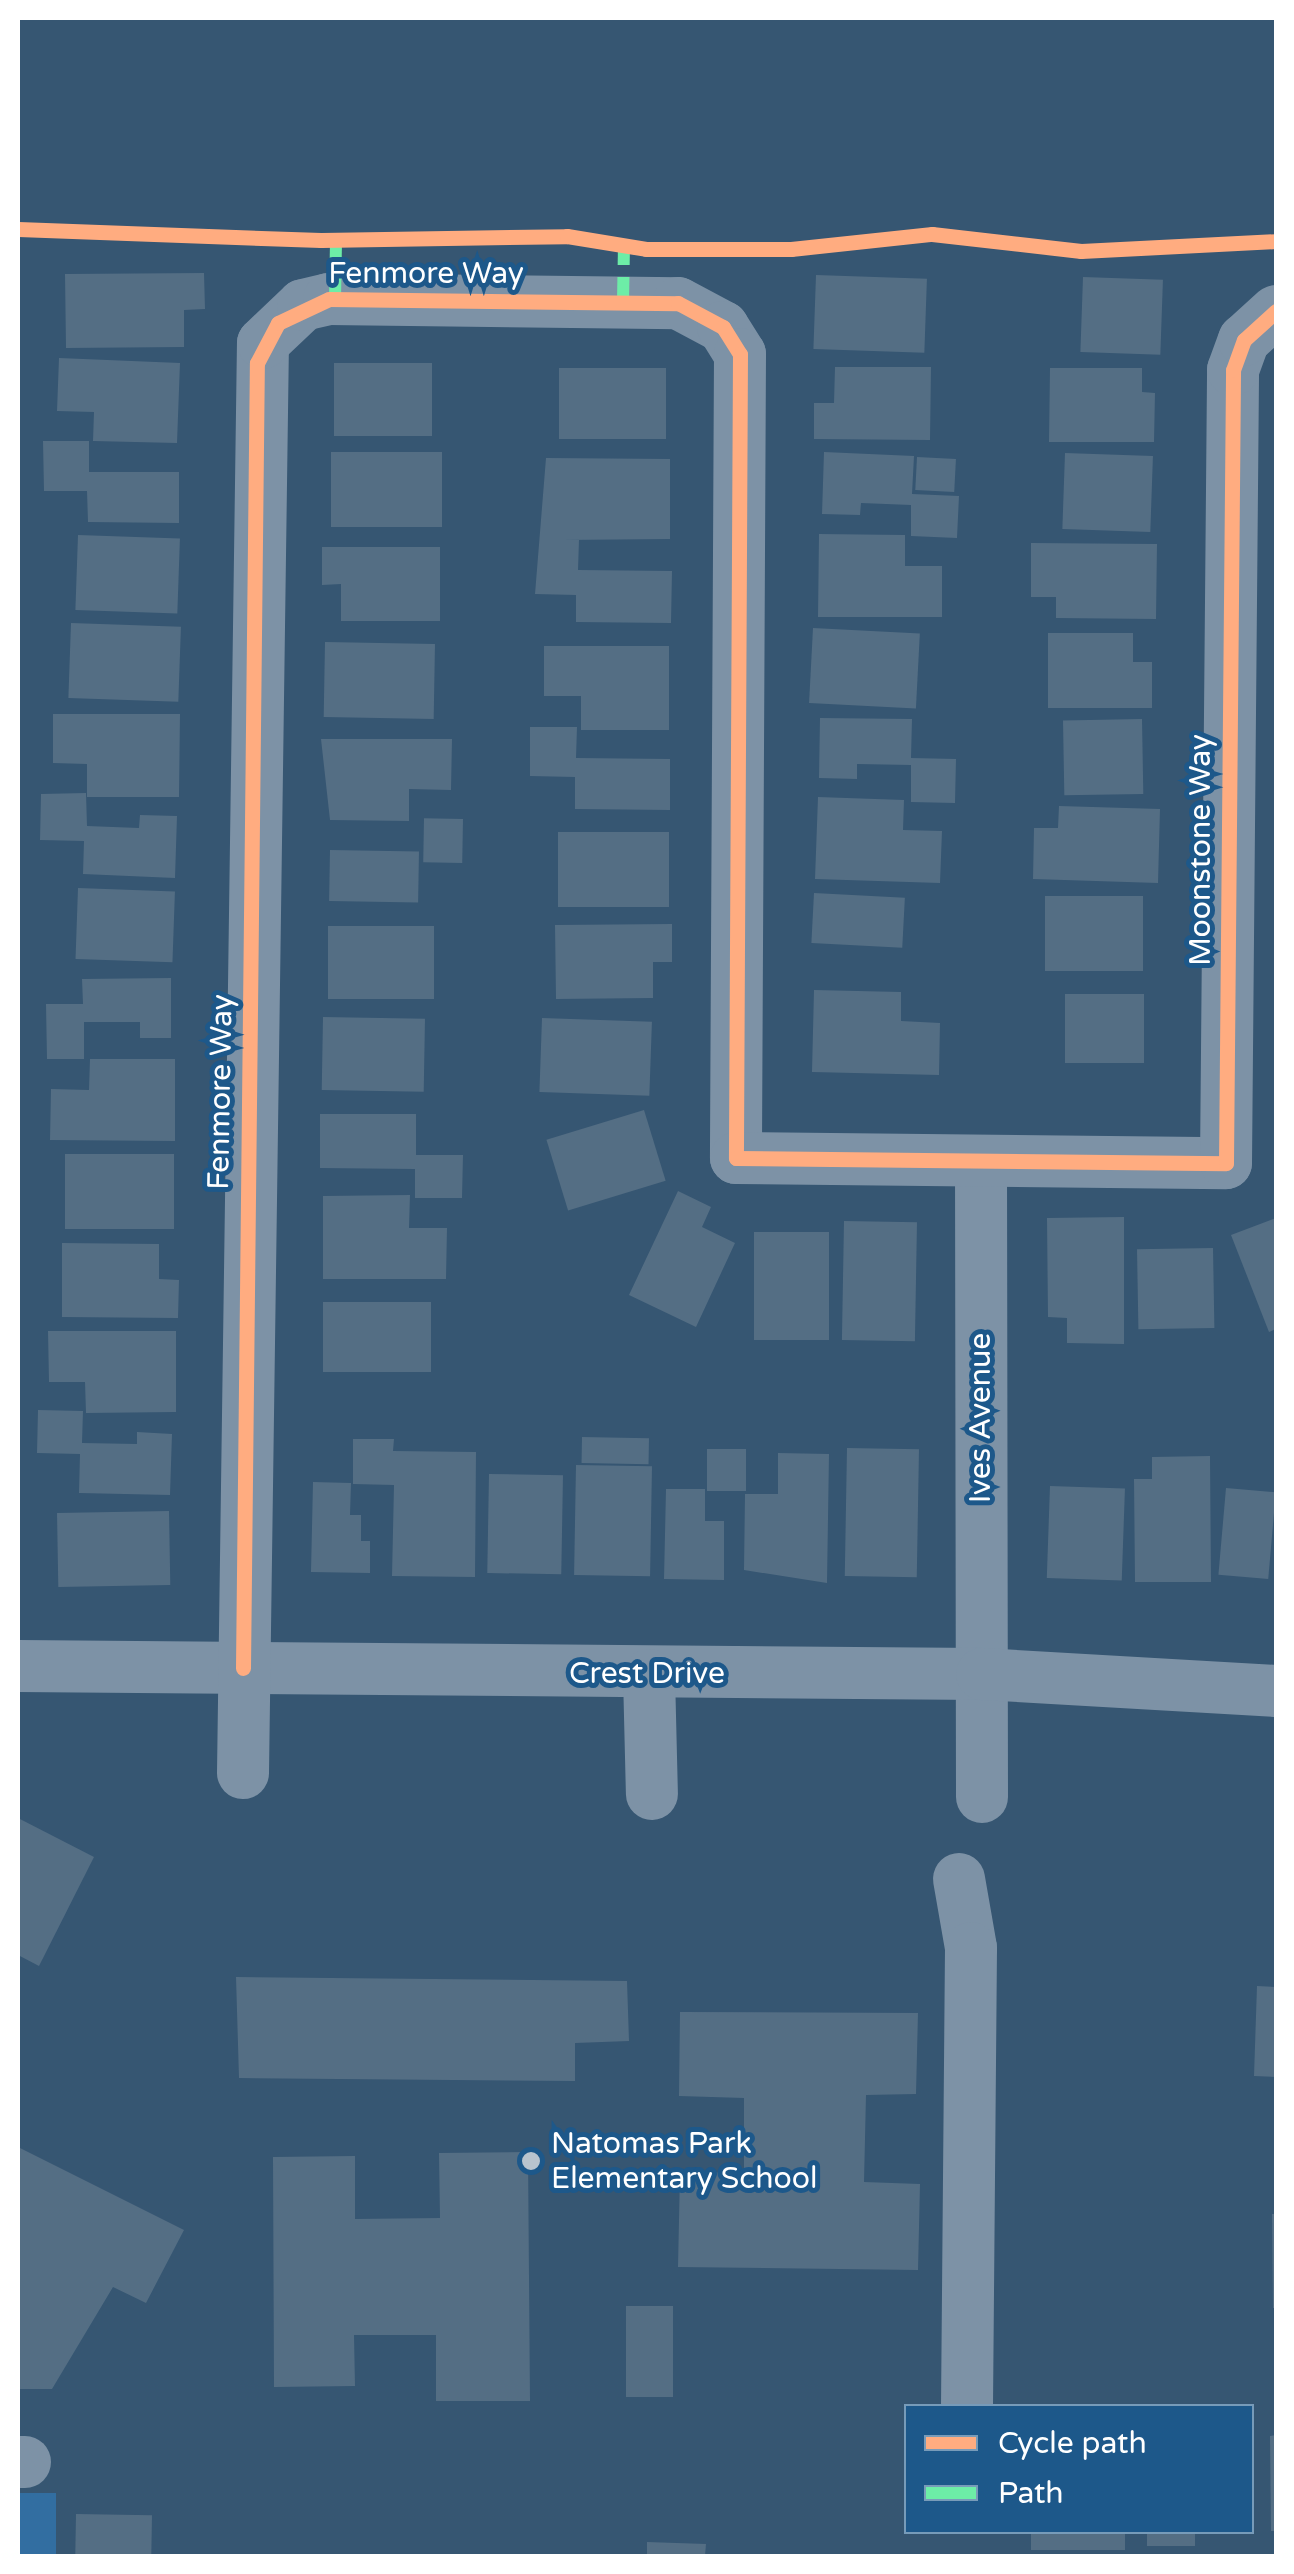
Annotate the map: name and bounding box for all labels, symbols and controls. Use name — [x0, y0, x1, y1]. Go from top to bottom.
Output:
street label: Fenmore Way — [328, 256, 524, 292]
street label: Moonstone Way — [1183, 734, 1219, 966]
street label: Fenmore Way — [201, 994, 241, 1190]
street label: Ives Avenue — [963, 1333, 999, 1503]
street label: Crest Drive — [569, 1656, 725, 1692]
place label: Natomas Park Elementary School — [551, 2126, 817, 2196]
marker: Natomas Park Elementary School — [520, 2150, 542, 2172]
legend — [904, 2404, 1254, 2534]
text: Cycle path — [998, 2425, 1147, 2462]
text: Path — [998, 2475, 1064, 2512]

